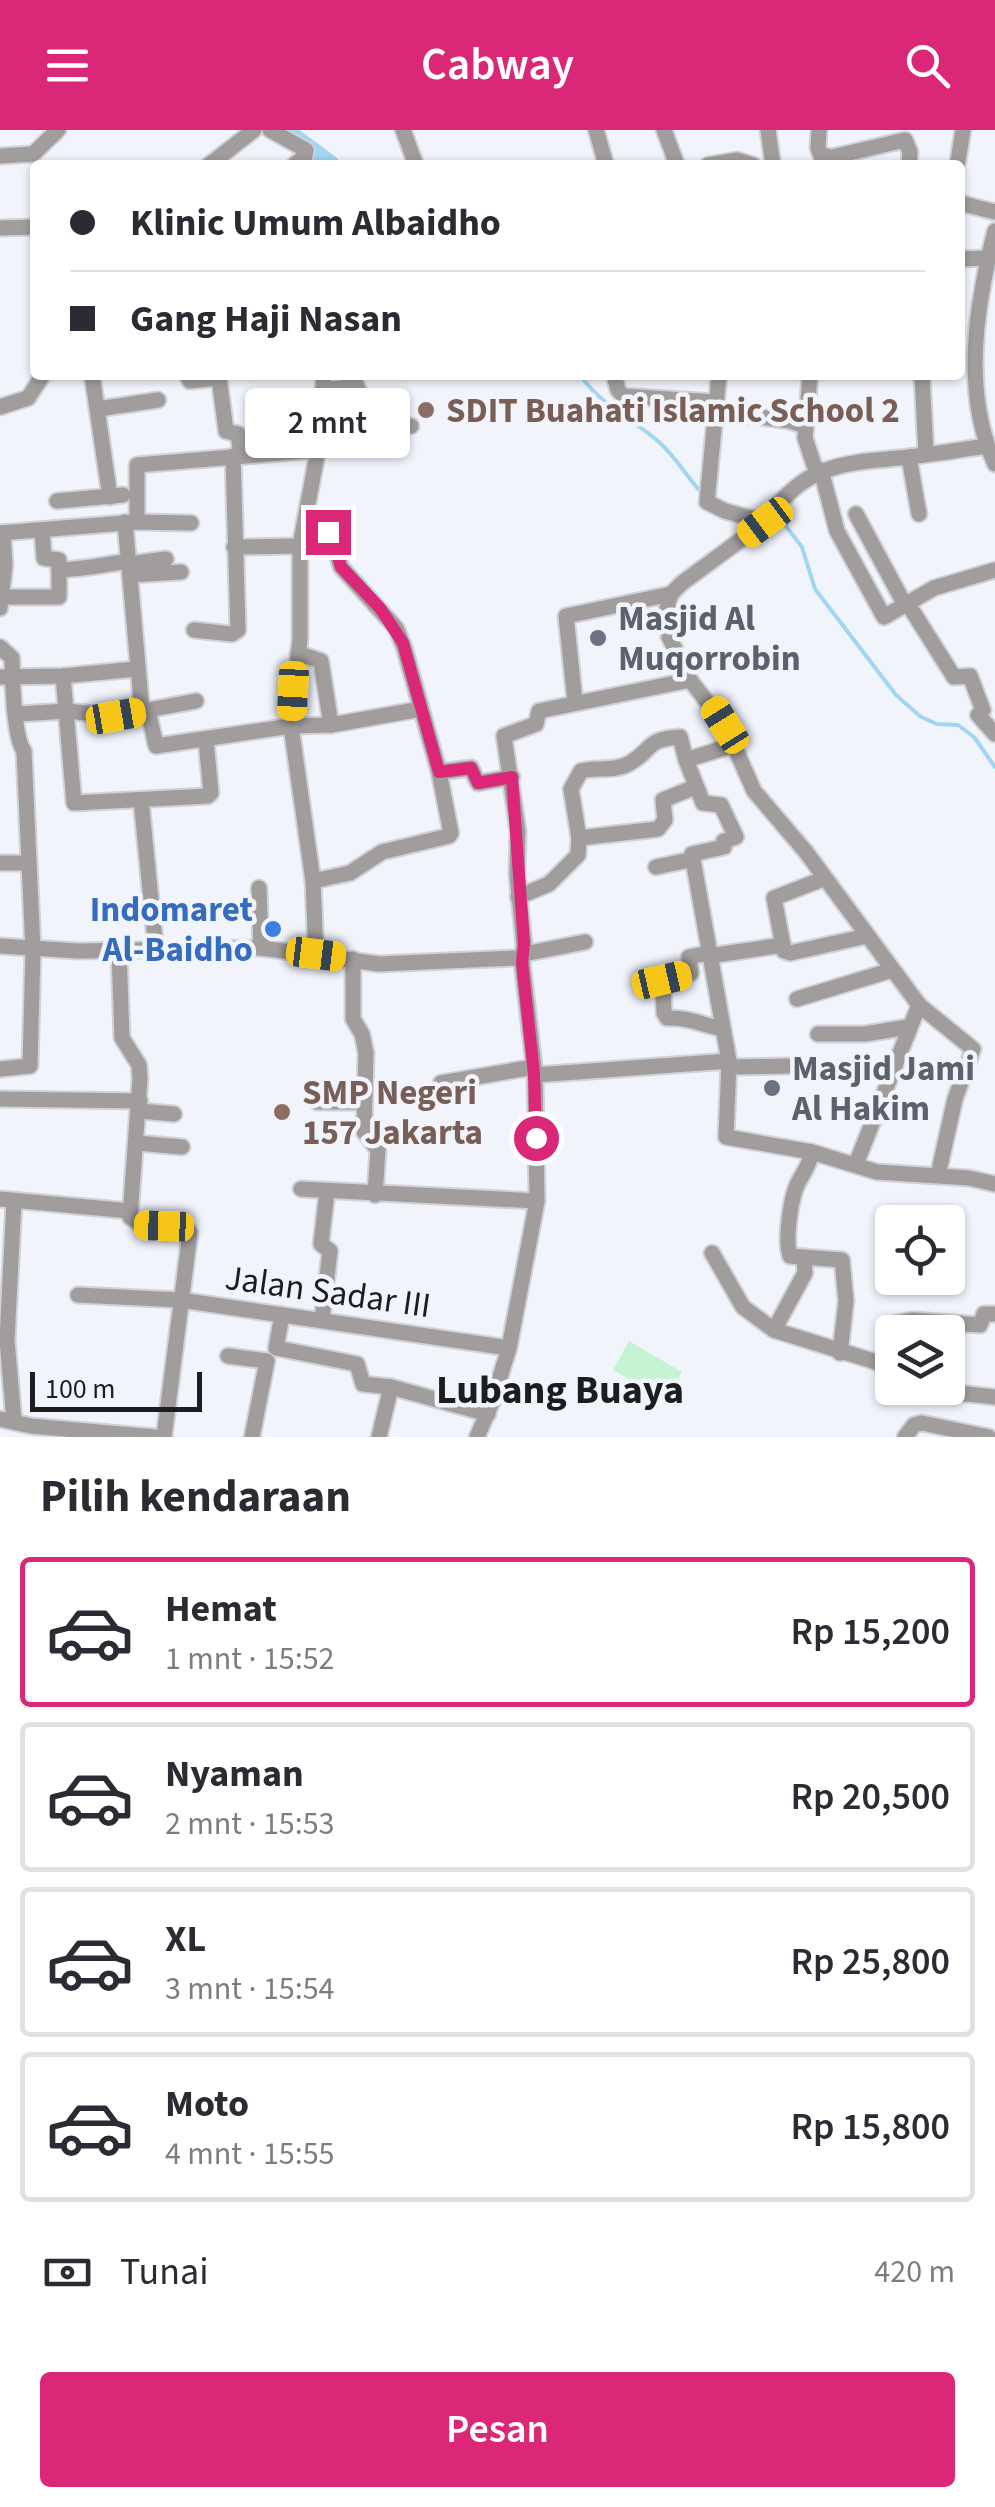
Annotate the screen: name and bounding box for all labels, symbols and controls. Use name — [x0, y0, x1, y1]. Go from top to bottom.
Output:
text: Cabway — [421, 33, 574, 97]
icon: menu — [40, 38, 95, 93]
icon: search — [900, 38, 955, 93]
text: Klinic Umum Albaidho — [130, 196, 501, 250]
text: Gang Haji Nasan — [130, 292, 402, 346]
place label: SDIT Buahati Islamic School 2 — [446, 386, 900, 436]
callout: 2 mnt — [245, 387, 410, 457]
marker: SDIT Buahati Islamic School 2 — [415, 399, 437, 421]
text: 2 mnt — [288, 400, 367, 446]
car — [732, 492, 798, 552]
route end — [306, 510, 351, 555]
place label: Masjid Al Muqorrobin — [618, 594, 801, 684]
marker: Masjid Al Muqorrobin — [587, 627, 609, 649]
car — [276, 660, 310, 722]
car — [696, 692, 754, 758]
car — [84, 696, 148, 736]
place label: Indomaret Al-Baidho — [90, 885, 253, 975]
marker: Indomaret Al-Baidho — [262, 918, 284, 940]
car — [284, 935, 348, 973]
car — [629, 959, 695, 1001]
place label: Masjid Jami Al Hakim — [791, 1044, 975, 1134]
place label: SMP Negeri 157 Jakarta — [302, 1068, 483, 1158]
marker: Masjid Jami Al Hakim — [761, 1077, 783, 1099]
marker: SMP Negeri 157 Jakarta — [271, 1101, 293, 1123]
route start — [514, 1116, 559, 1161]
map controls — [875, 1205, 965, 1405]
button: locate — [875, 1205, 965, 1295]
car — [133, 1210, 195, 1242]
street label: Jalan Sadar III — [222, 1253, 434, 1331]
button: layers — [875, 1315, 965, 1405]
district label: Lubang Buaya — [436, 1362, 684, 1419]
scale bar — [30, 1367, 202, 1412]
text: 100 m — [45, 1369, 116, 1409]
text: Pilih kendaraan — [40, 1465, 351, 1529]
text: Hemat — [165, 1582, 277, 1636]
icon: car — [45, 1587, 135, 1677]
text: Rp 15,200 — [791, 1605, 950, 1659]
text: 1 mnt · 15:52 — [165, 1636, 335, 1682]
text: Nyaman — [165, 1747, 304, 1801]
icon: car — [45, 1752, 135, 1842]
text: Rp 20,500 — [791, 1770, 950, 1824]
text: 2 mnt · 15:53 — [165, 1801, 335, 1847]
text: XL — [165, 1912, 206, 1966]
icon: car — [45, 1917, 135, 2007]
text: Rp 25,800 — [791, 1935, 950, 1989]
text: 3 mnt · 15:54 — [165, 1966, 335, 2012]
text: Moto — [165, 2077, 249, 2131]
icon: car — [45, 2082, 135, 2172]
text: Rp 15,800 — [791, 2100, 950, 2154]
text: 4 mnt · 15:55 — [165, 2131, 335, 2177]
icon: cash — [40, 2245, 95, 2300]
text: Tunai — [120, 2245, 209, 2299]
text: 420 m — [874, 2249, 955, 2295]
button: Pesan — [40, 2372, 955, 2487]

